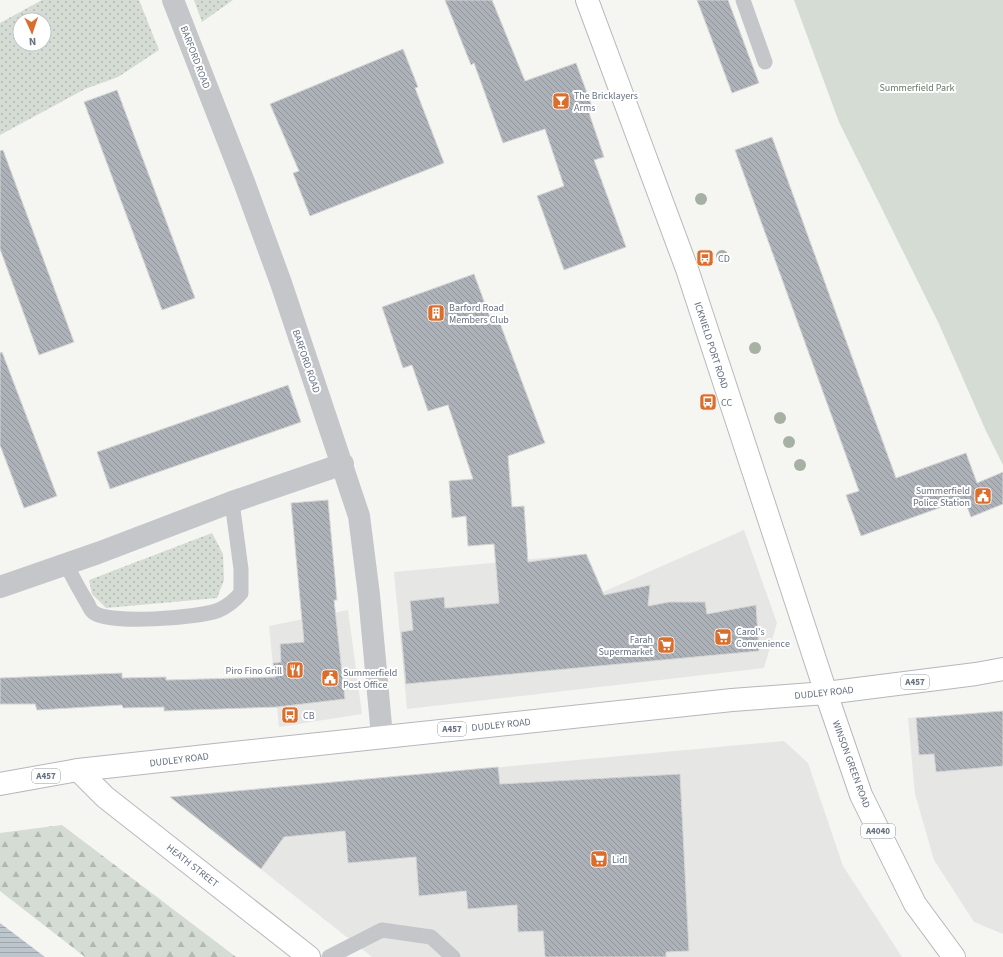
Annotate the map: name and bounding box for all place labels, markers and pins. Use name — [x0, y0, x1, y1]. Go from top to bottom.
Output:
place label: The Bricklayers Arms — [574, 89, 638, 115]
bar icon: The Bricklayers Arms — [551, 91, 571, 111]
bus stop icon: CD — [695, 248, 715, 268]
place label: CD — [718, 252, 730, 266]
place label: Barford Road Members Club — [449, 301, 509, 327]
building icon: Barford Road Members Club — [426, 303, 446, 323]
bus stop icon: CC — [698, 392, 718, 412]
place label: CC — [721, 396, 732, 410]
place label: Summerfield Police Station — [913, 484, 970, 510]
public building icon: Summerfield Police Station — [973, 486, 993, 506]
place label: Carol's Convenience — [736, 625, 790, 651]
supermarket icon: Carol's Convenience — [713, 627, 733, 647]
place label: Farah Supermarket — [598, 633, 654, 659]
supermarket icon: Farah Supermarket — [656, 635, 676, 655]
restaurant icon: Piro Fino Grill — [285, 660, 305, 680]
place label: Piro Fino Grill — [226, 664, 282, 678]
place label: Summerfield Post Office — [343, 666, 397, 692]
public building icon: Summerfield Post Office — [320, 668, 340, 688]
bus stop icon: CB — [280, 705, 300, 725]
place label: CB — [303, 709, 315, 723]
supermarket icon: Lidl — [589, 849, 609, 869]
place label: Lidl — [612, 853, 628, 867]

